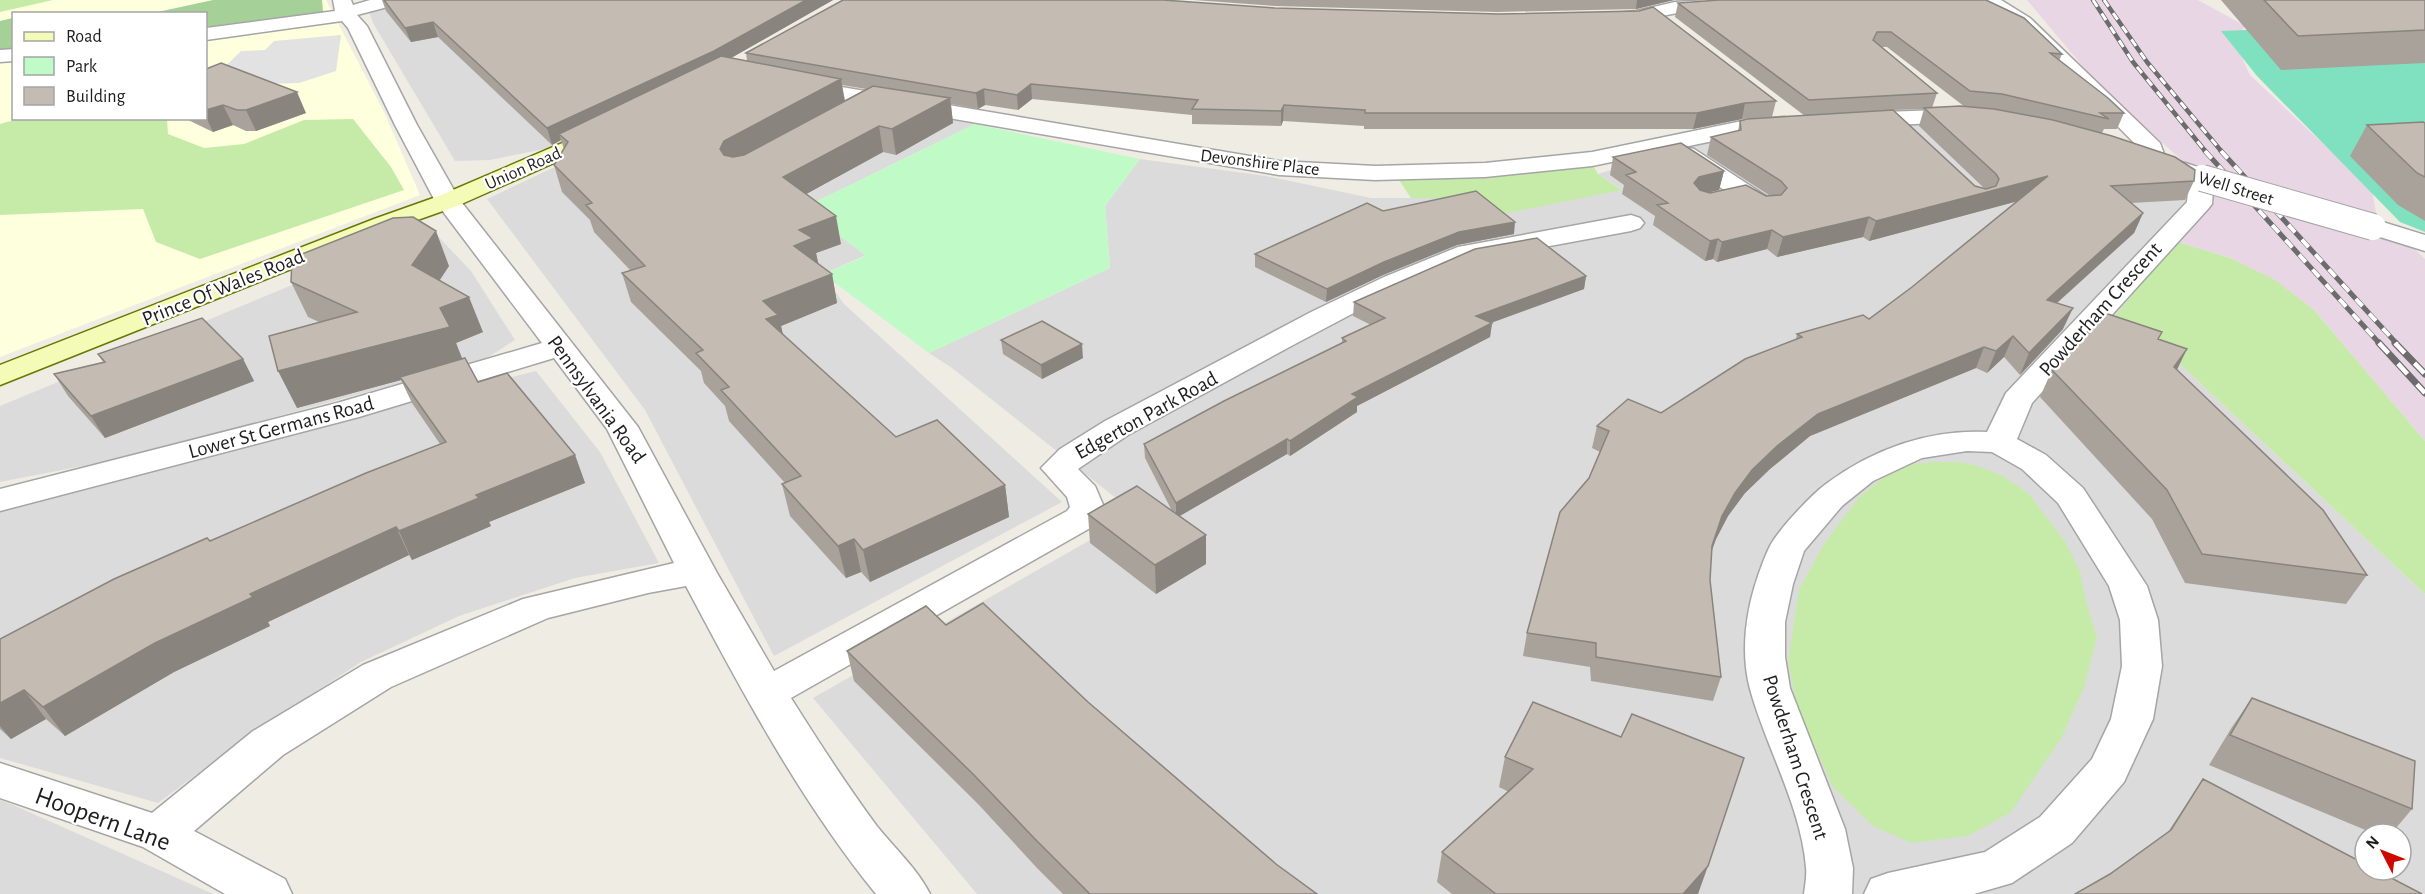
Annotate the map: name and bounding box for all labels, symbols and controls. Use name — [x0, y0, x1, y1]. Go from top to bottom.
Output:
legend — [12, 12, 207, 120]
text: Road — [66, 28, 102, 46]
text: Park — [66, 58, 98, 76]
text: Building — [66, 88, 126, 106]
street label: Union Road — [483, 144, 564, 194]
street label: Devonshire Place — [1199, 147, 1321, 179]
street label: Well Street — [2196, 169, 2276, 209]
street label: Powderham Crescent — [2035, 238, 2166, 380]
street label: Prince Of Wales Road — [139, 245, 307, 330]
street label: Pennsylvania Road — [543, 332, 650, 467]
street label: Edgerton Park Road — [1071, 368, 1221, 463]
street label: Lower St Germans Road — [186, 393, 376, 462]
street label: Powderham Crescent — [1759, 672, 1832, 842]
street label: Hoopern Lane — [31, 782, 174, 855]
north arrow — [2353, 822, 2413, 882]
text: N — [2363, 833, 2382, 852]

